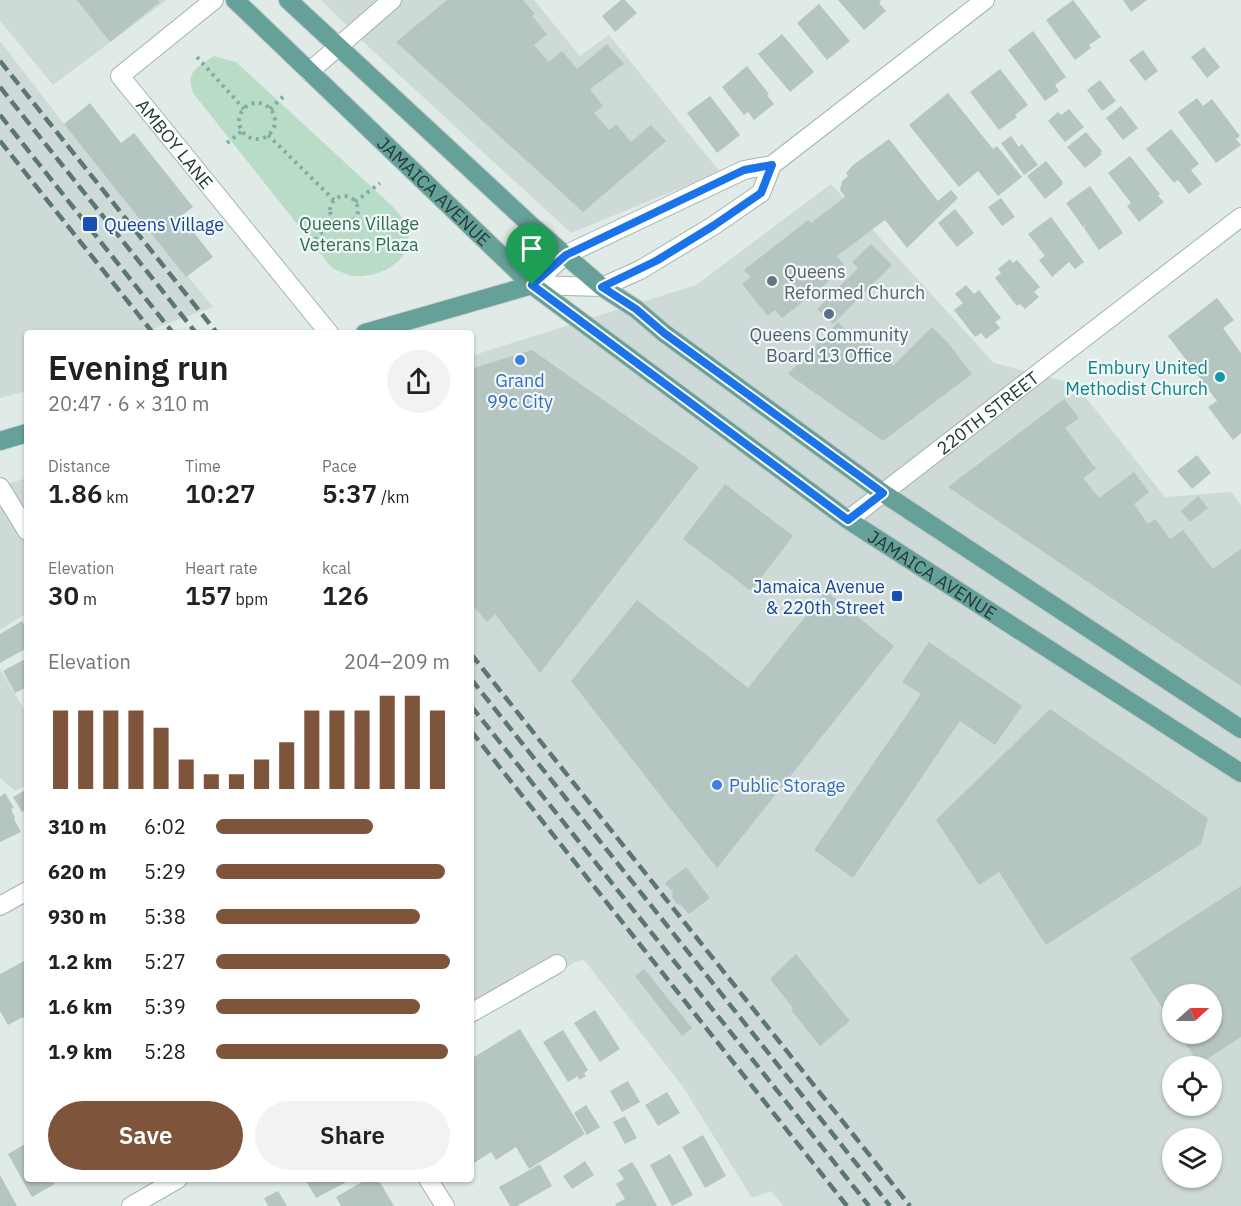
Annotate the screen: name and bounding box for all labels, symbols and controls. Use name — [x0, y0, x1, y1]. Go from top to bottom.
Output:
street label: AMBOY LANE — [132, 94, 218, 193]
street label: JAMAICA AVENUE — [373, 131, 496, 251]
park label: Queens Village Veterans Plaza — [299, 212, 419, 256]
place label: Queens Village — [104, 213, 224, 236]
marker: Queens Village — [81, 215, 99, 233]
pin — [506, 223, 557, 285]
icon: arrive — [515, 232, 548, 265]
place label: Queens Reformed Church — [784, 260, 925, 304]
marker: Queens Reformed Church — [765, 274, 779, 288]
marker: Queens Community Board 13 Office — [822, 307, 836, 321]
place label: Queens Community Board 13 Office — [750, 323, 908, 367]
text: Evening run — [48, 346, 229, 389]
button: share — [387, 350, 450, 413]
marker: Grand 99c City — [513, 353, 527, 367]
place label: Embury United Methodist Church — [1065, 356, 1208, 400]
street label: 220TH STREET — [932, 366, 1043, 459]
place label: Grand 99c City — [487, 369, 553, 413]
marker: Embury United Methodist Church — [1213, 370, 1227, 384]
text: 20:47 · 6 × 310 m — [48, 390, 209, 417]
text: Distance — [48, 456, 110, 476]
text: Time — [185, 456, 221, 476]
text: Pace — [322, 456, 357, 476]
text: 1.86 — [48, 476, 103, 510]
text: 10:27 — [185, 476, 256, 510]
text: 5:37 — [322, 476, 377, 510]
text: km — [103, 487, 129, 507]
text: /km — [377, 487, 409, 507]
street label: JAMAICA AVENUE — [864, 525, 1001, 624]
text: Elevation — [48, 558, 114, 578]
text: Heart rate — [185, 558, 258, 578]
text: kcal — [322, 558, 351, 578]
place label: Jamaica Avenue & 220th Street — [753, 575, 885, 619]
text: 30 — [48, 578, 79, 612]
text: 157 — [185, 578, 232, 612]
text: 126 — [322, 578, 369, 612]
text: m — [79, 589, 97, 609]
text: bpm — [232, 589, 268, 609]
marker: Jamaica Avenue & 220th Street — [890, 589, 904, 603]
text: Elevation — [48, 648, 131, 675]
text: 204–209 m — [344, 648, 450, 675]
place label: Public Storage — [729, 774, 846, 797]
marker: Public Storage — [710, 778, 724, 792]
text: 310 m — [48, 813, 107, 840]
text: 6:02 — [144, 813, 186, 840]
text: 620 m — [48, 858, 107, 885]
text: 5:29 — [144, 858, 186, 885]
text: 930 m — [48, 903, 107, 930]
text: 5:38 — [144, 903, 186, 930]
text: 1.2 km — [48, 948, 112, 975]
text: 5:27 — [144, 948, 186, 975]
north arrow — [1162, 984, 1222, 1044]
map controls — [1162, 984, 1222, 1188]
text: 1.6 km — [48, 993, 112, 1020]
text: 5:39 — [144, 993, 186, 1020]
text: 1.9 km — [48, 1038, 112, 1065]
text: 5:28 — [144, 1038, 186, 1065]
button: locate — [1162, 1056, 1222, 1116]
button: Save — [48, 1101, 243, 1170]
button: Share — [255, 1101, 450, 1170]
button: layers — [1162, 1128, 1222, 1188]

